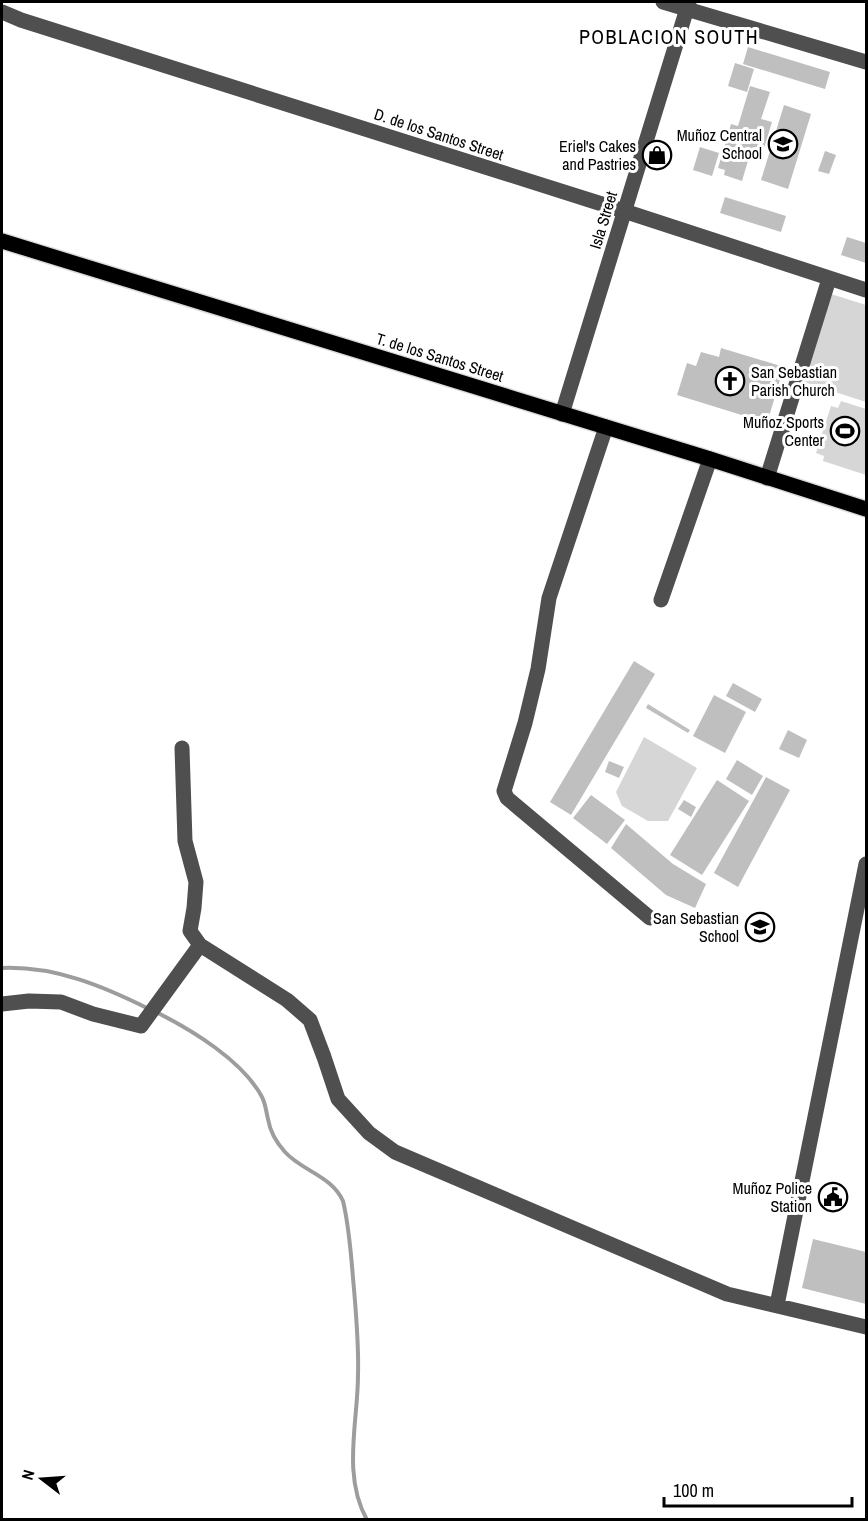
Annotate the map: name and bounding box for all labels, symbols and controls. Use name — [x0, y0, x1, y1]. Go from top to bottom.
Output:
district label: POBLACION SOUTH — [579, 23, 759, 50]
street label: D. de los Santos Street — [371, 103, 507, 165]
place label: Muñoz Central School — [677, 124, 762, 164]
school or university icon: Muñoz Central School — [767, 128, 799, 160]
place label: Eriel's Cakes and Pastries — [559, 135, 636, 175]
shop icon: Eriel's Cakes and Pastries — [641, 139, 673, 171]
street label: Isla Street — [584, 188, 622, 251]
street label: T. de los Santos Street — [374, 327, 507, 387]
place label: San Sebastian Parish Church — [751, 361, 837, 401]
church icon: San Sebastian Parish Church — [714, 365, 746, 397]
place label: Muñoz Sports Center — [743, 411, 825, 451]
sports icon: Muñoz Sports Center — [829, 415, 861, 447]
place label: San Sebastian School — [653, 907, 739, 947]
school or university icon: San Sebastian School — [744, 911, 776, 943]
place label: Muñoz Police Station — [733, 1177, 812, 1217]
public building icon: Muñoz Police Station — [817, 1181, 849, 1213]
north arrow — [12, 1449, 72, 1509]
text: N — [16, 1467, 40, 1482]
scale bar — [664, 1470, 852, 1508]
text: 100 m — [673, 1478, 714, 1503]

